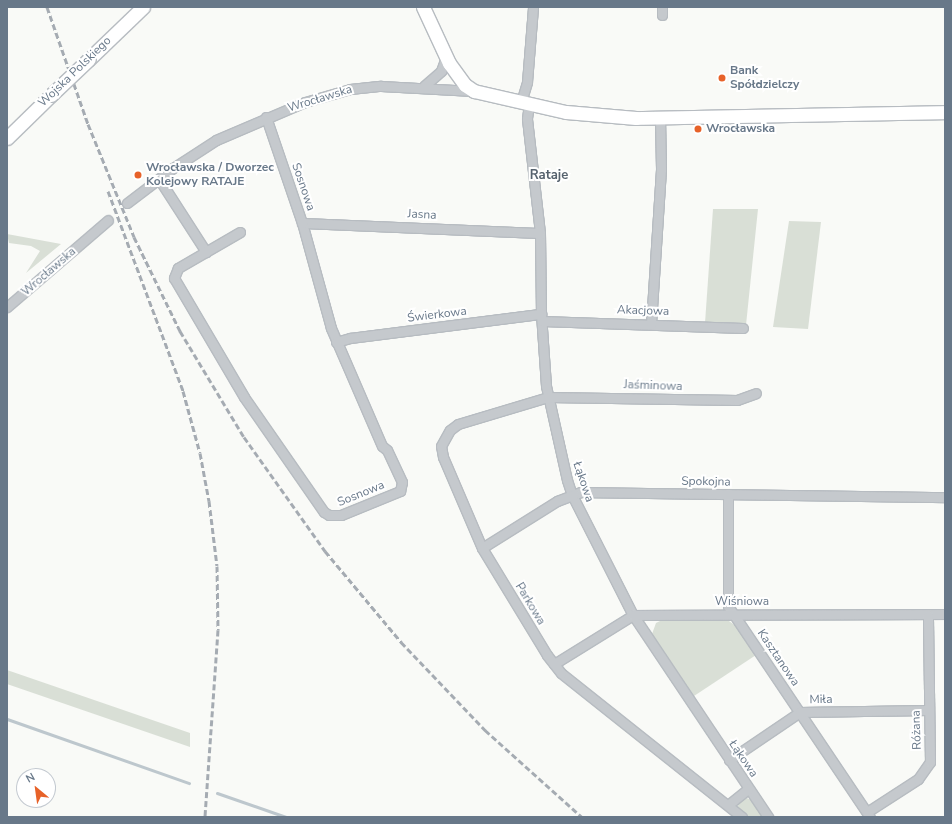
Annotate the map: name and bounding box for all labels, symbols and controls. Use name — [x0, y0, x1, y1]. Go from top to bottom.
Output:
street label: Wojska Polskiego — [36, 34, 114, 110]
place label: Bank Spółdzielczy — [730, 64, 799, 92]
marker: Bank Spółdzielczy — [717, 73, 727, 83]
street label: Wrocławska — [286, 82, 354, 116]
place label: Wrocławska — [706, 122, 775, 136]
marker: Wrocławska — [693, 124, 703, 134]
place label: Wrocławska / Dworzec Kolejowy RATAJE — [146, 161, 274, 189]
street label: Sosnowa — [288, 161, 318, 213]
district label: Rataje — [530, 167, 568, 183]
marker: Wrocławska / Dworzec Kolejowy RATAJE — [133, 170, 143, 180]
street label: Jasna — [407, 207, 437, 223]
street label: Wrocławska — [19, 245, 79, 299]
street label: Akacjowa — [617, 303, 669, 319]
street label: Świerkowa — [407, 304, 467, 326]
street label: Jaśminowa — [623, 378, 683, 394]
street label: Łąkowa — [569, 460, 597, 504]
street label: Spokojna — [681, 474, 731, 490]
street label: Sosnowa — [335, 478, 387, 510]
street label: Parkowa — [512, 580, 548, 628]
street label: Wiśniowa — [715, 595, 769, 609]
street label: Kasztanowa — [754, 627, 802, 689]
street label: Miła — [809, 693, 833, 707]
street label: Różana — [909, 710, 925, 750]
street label: Łąkowa — [725, 738, 761, 780]
north arrow — [16, 768, 56, 808]
text: N — [23, 769, 38, 787]

